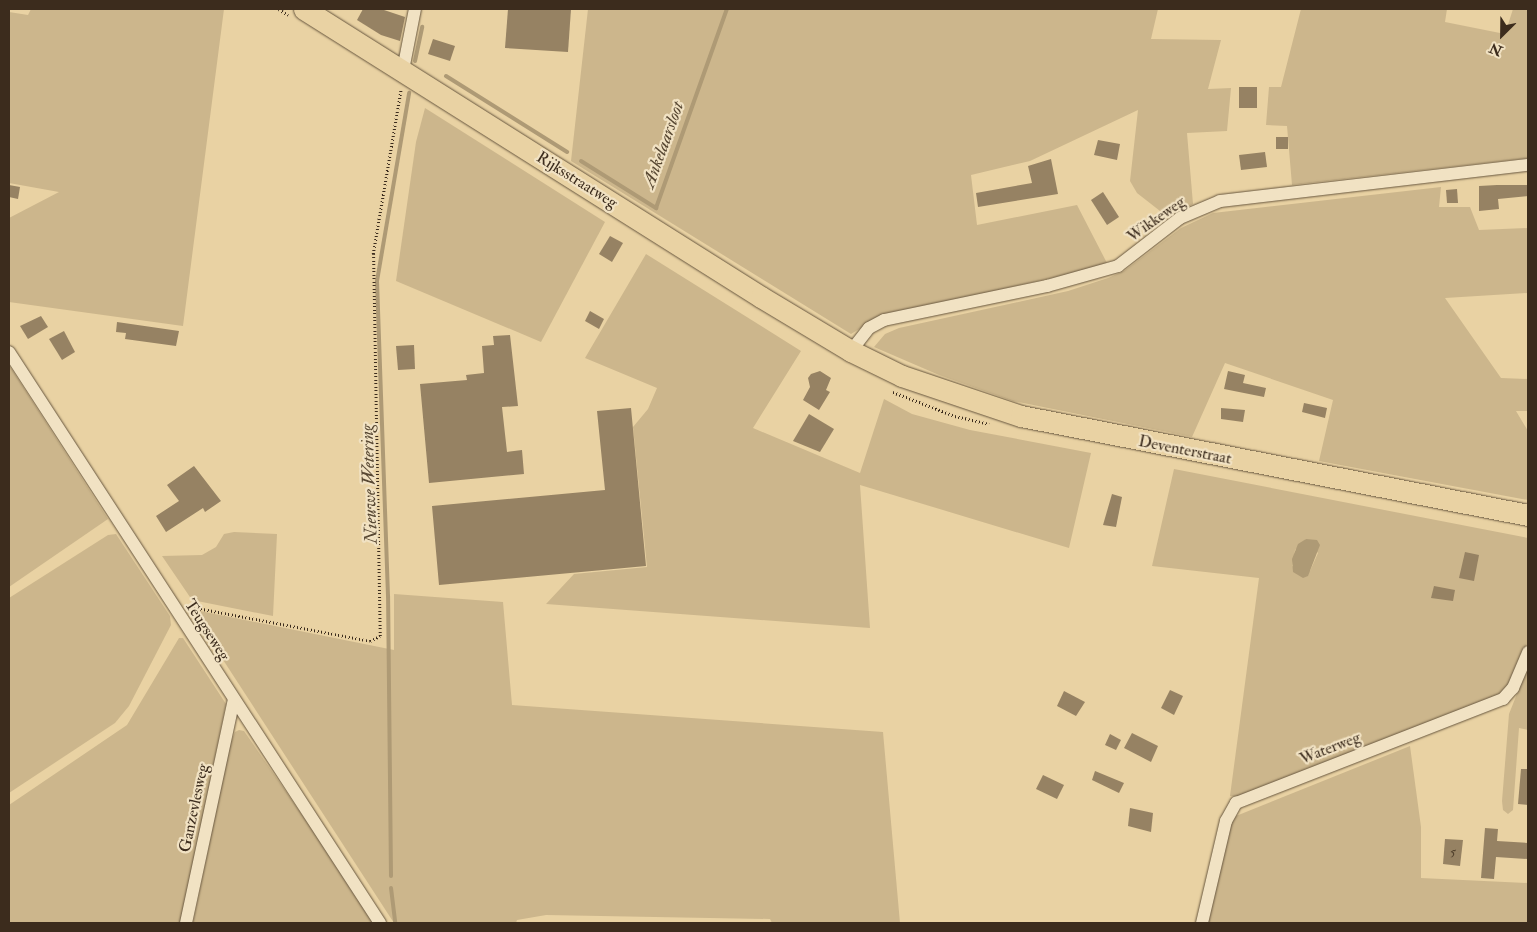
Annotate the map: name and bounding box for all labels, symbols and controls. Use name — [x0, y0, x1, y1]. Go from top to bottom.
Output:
north arrow — [1477, 10, 1527, 60]
text: N — [1487, 39, 1505, 60]
water label: Ankelaarsloot — [638, 99, 690, 191]
street label: Rijksstraatweg — [533, 148, 621, 212]
street label: Wikkeweg — [1123, 192, 1189, 246]
water label: Nieuwe Wetering — [357, 424, 383, 544]
street label: Deventerstraat — [1137, 432, 1233, 468]
street label: Teugseweg — [180, 596, 234, 664]
street label: Waterweg — [1297, 728, 1363, 768]
street label: Ganzevlesweg — [175, 762, 213, 854]
house number: 5 — [1450, 844, 1456, 860]

